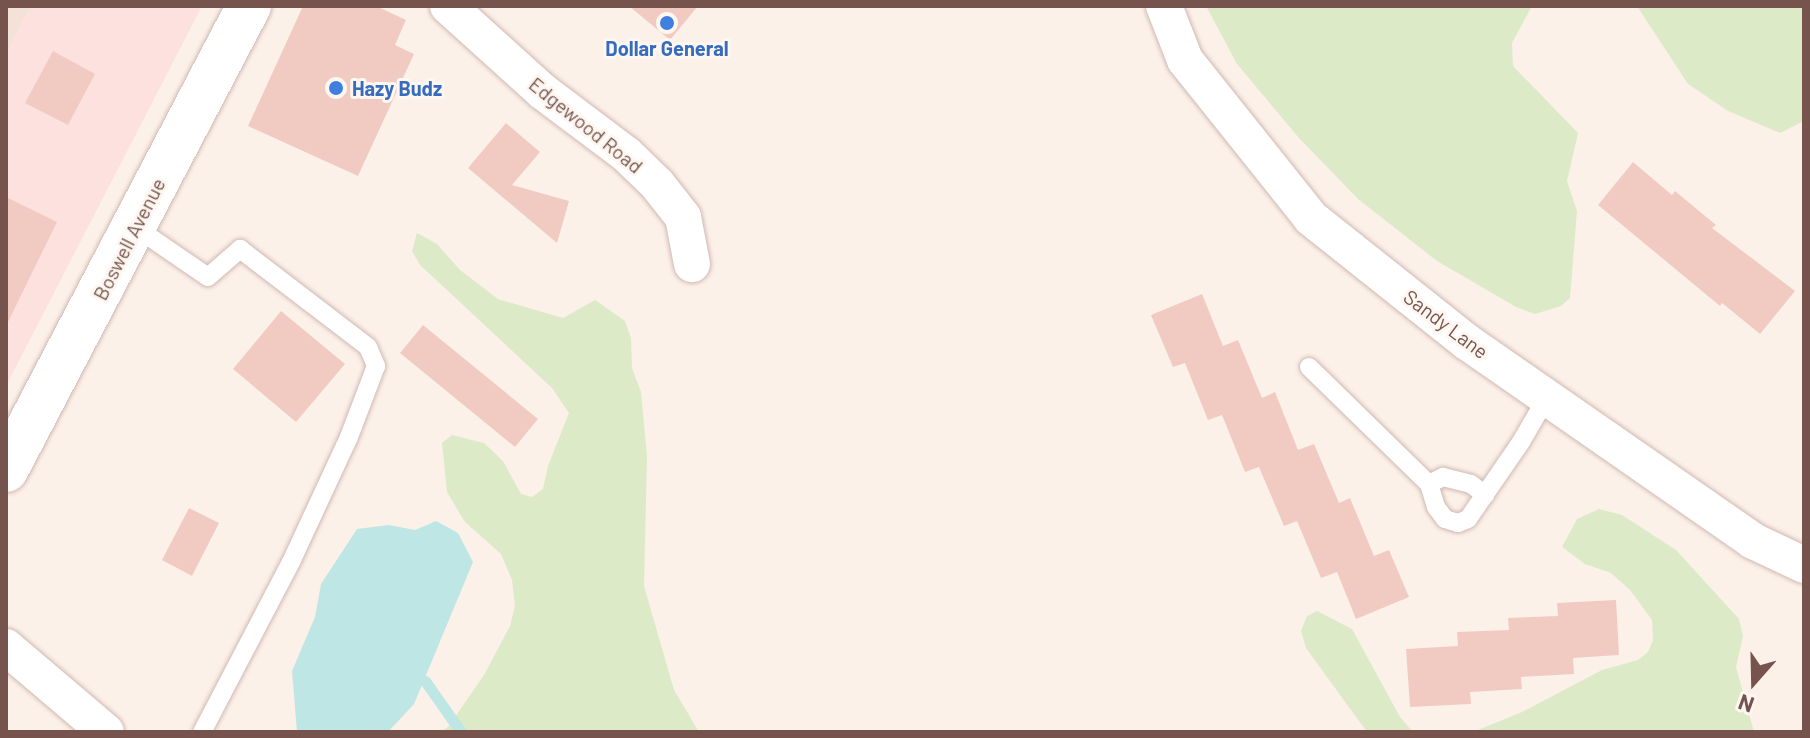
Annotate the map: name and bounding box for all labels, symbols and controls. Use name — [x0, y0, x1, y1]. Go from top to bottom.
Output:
marker: Dollar General — [658, 14, 676, 32]
place label: Dollar General — [605, 36, 729, 60]
street label: Edgewood Road — [524, 72, 648, 178]
place label: Hazy Budz — [352, 76, 442, 100]
marker: Hazy Budz — [327, 79, 345, 97]
street label: Boswell Avenue — [88, 174, 170, 304]
street label: Sandy Lane — [1399, 284, 1493, 364]
north arrow — [1714, 642, 1794, 722]
text: N — [1734, 690, 1757, 719]

